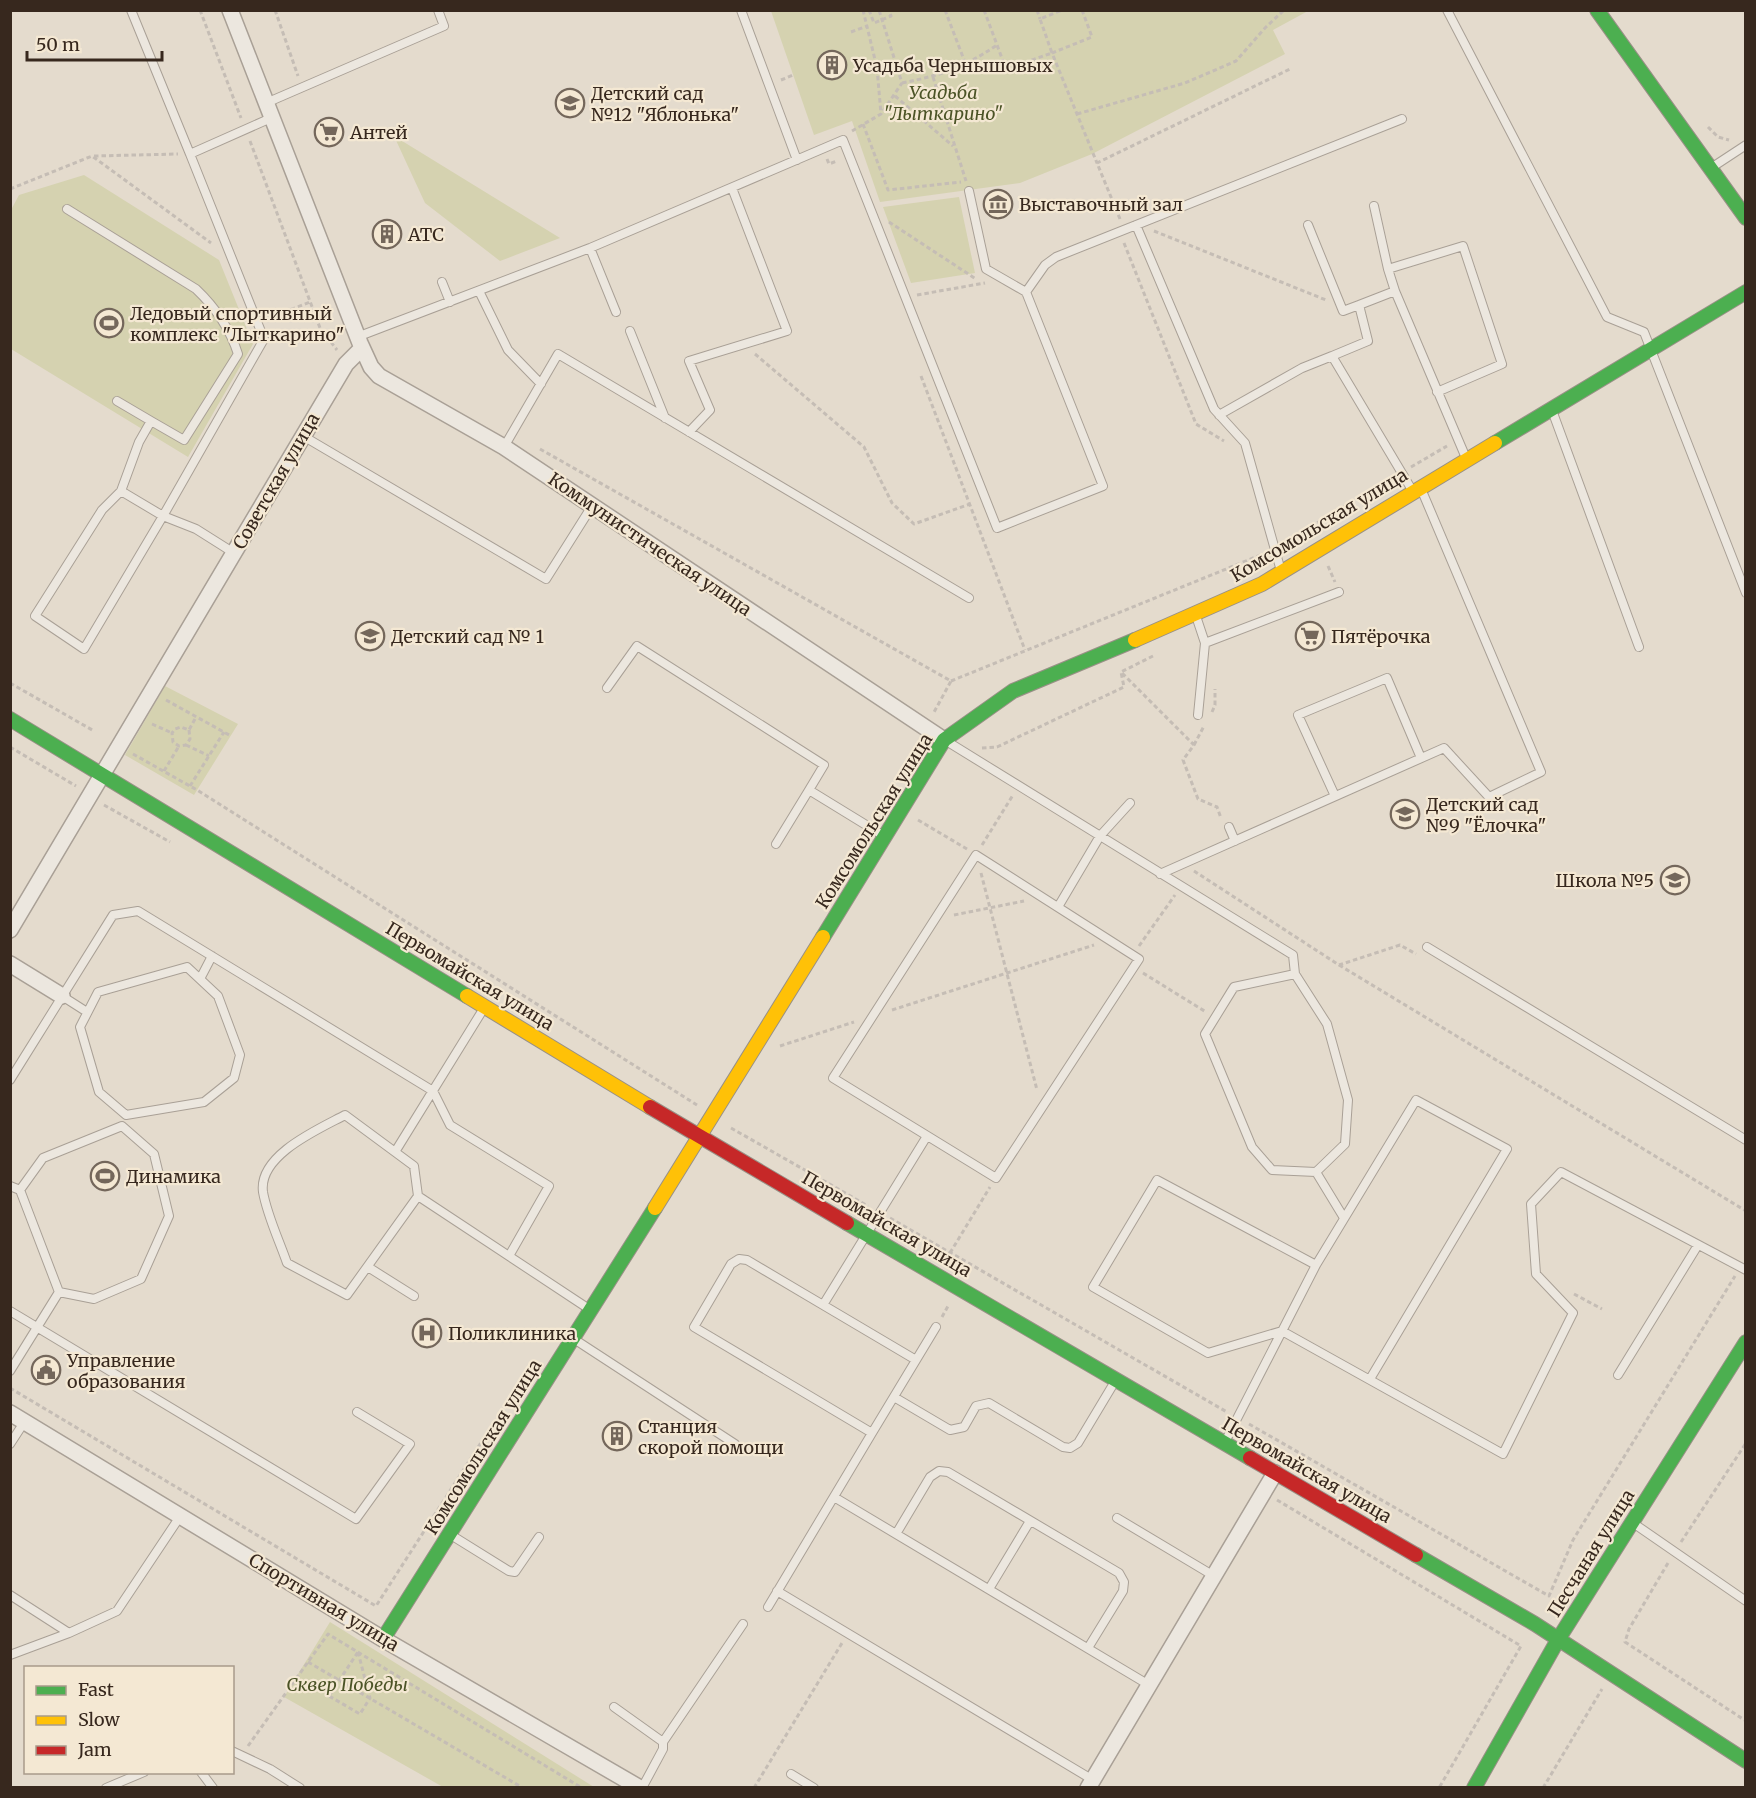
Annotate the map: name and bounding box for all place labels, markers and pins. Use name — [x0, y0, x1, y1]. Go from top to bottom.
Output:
building icon: Усадьба Чернышовых — [816, 49, 848, 81]
place label: Усадьба Чернышовых — [852, 54, 1053, 77]
place label: Детский сад №12 "Яблонька" — [591, 82, 739, 126]
school or university icon: Детский сад №12 "Яблонька" — [554, 87, 586, 119]
supermarket icon: Антей — [313, 116, 345, 148]
place label: Антей — [349, 121, 408, 144]
museum icon: Выставочный зал — [982, 188, 1014, 220]
place label: Выставочный зал — [1019, 193, 1183, 216]
building icon: АТС — [371, 218, 403, 250]
place label: АТС — [407, 223, 444, 246]
place label: Ледовый спортивный комплекс "Лыткарино" — [130, 302, 344, 346]
sports icon: Ледовый спортивный комплекс "Лыткарино" — [93, 307, 125, 339]
school or university icon: Детский сад № 1 — [354, 620, 386, 652]
supermarket icon: Пятёрочка — [1294, 620, 1326, 652]
place label: Детский сад № 1 — [391, 625, 544, 648]
place label: Пятёрочка — [1331, 625, 1431, 648]
place label: Детский сад №9 "Ёлочка" — [1426, 793, 1546, 837]
school or university icon: Детский сад №9 "Ёлочка" — [1389, 798, 1421, 830]
school or university icon: Школа №5 — [1659, 864, 1691, 896]
place label: Школа №5 — [1555, 869, 1654, 892]
sports icon: Динамика — [89, 1160, 121, 1192]
place label: Динамика — [126, 1165, 221, 1188]
hospital icon: Поликлиника — [411, 1317, 443, 1349]
place label: Поликлиника — [448, 1322, 577, 1345]
place label: Управление образования — [66, 1349, 186, 1393]
public building icon: Управление образования — [30, 1354, 62, 1386]
place label: Станция скорой помощи — [638, 1415, 784, 1459]
building icon: Станция скорой помощи — [601, 1420, 633, 1452]

